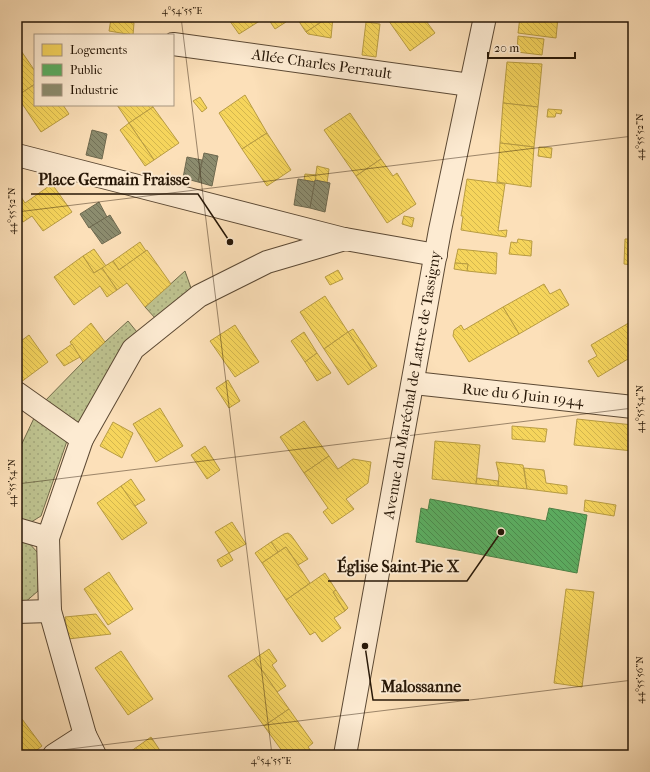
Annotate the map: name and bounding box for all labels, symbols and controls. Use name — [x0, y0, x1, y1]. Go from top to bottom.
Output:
text: 4°54'55"E — [162, 5, 202, 17]
legend — [34, 34, 174, 106]
scale bar — [488, 34, 575, 60]
text: 20 m — [494, 41, 519, 55]
text: Logements — [70, 43, 128, 57]
street label: Allée Charles Perrault — [250, 45, 394, 83]
text: Public — [70, 63, 102, 77]
text: Industrie — [70, 83, 118, 97]
text: 44°55'52"N — [634, 113, 646, 161]
callout: Place Germain Fraisse — [31, 166, 198, 194]
text: Place Germain Fraisse — [38, 170, 190, 189]
text: 44°55'52"N — [6, 187, 18, 235]
street label: Avenue du Maréchal de Lattre de Tassigny — [379, 249, 445, 521]
street label: Rue du 6 Juin 1944 — [461, 380, 586, 410]
text: 44°55'54"N — [634, 385, 646, 433]
text: 44°55'54"N — [6, 459, 18, 507]
callout: Église Saint-Pie X — [328, 553, 467, 581]
text: Église Saint-Pie X — [337, 556, 460, 577]
text: 44°55'56"N — [634, 656, 646, 704]
callout: Malossanne — [373, 672, 469, 700]
text: Malossanne — [380, 677, 461, 696]
text: 4°54'55"E — [251, 755, 291, 767]

